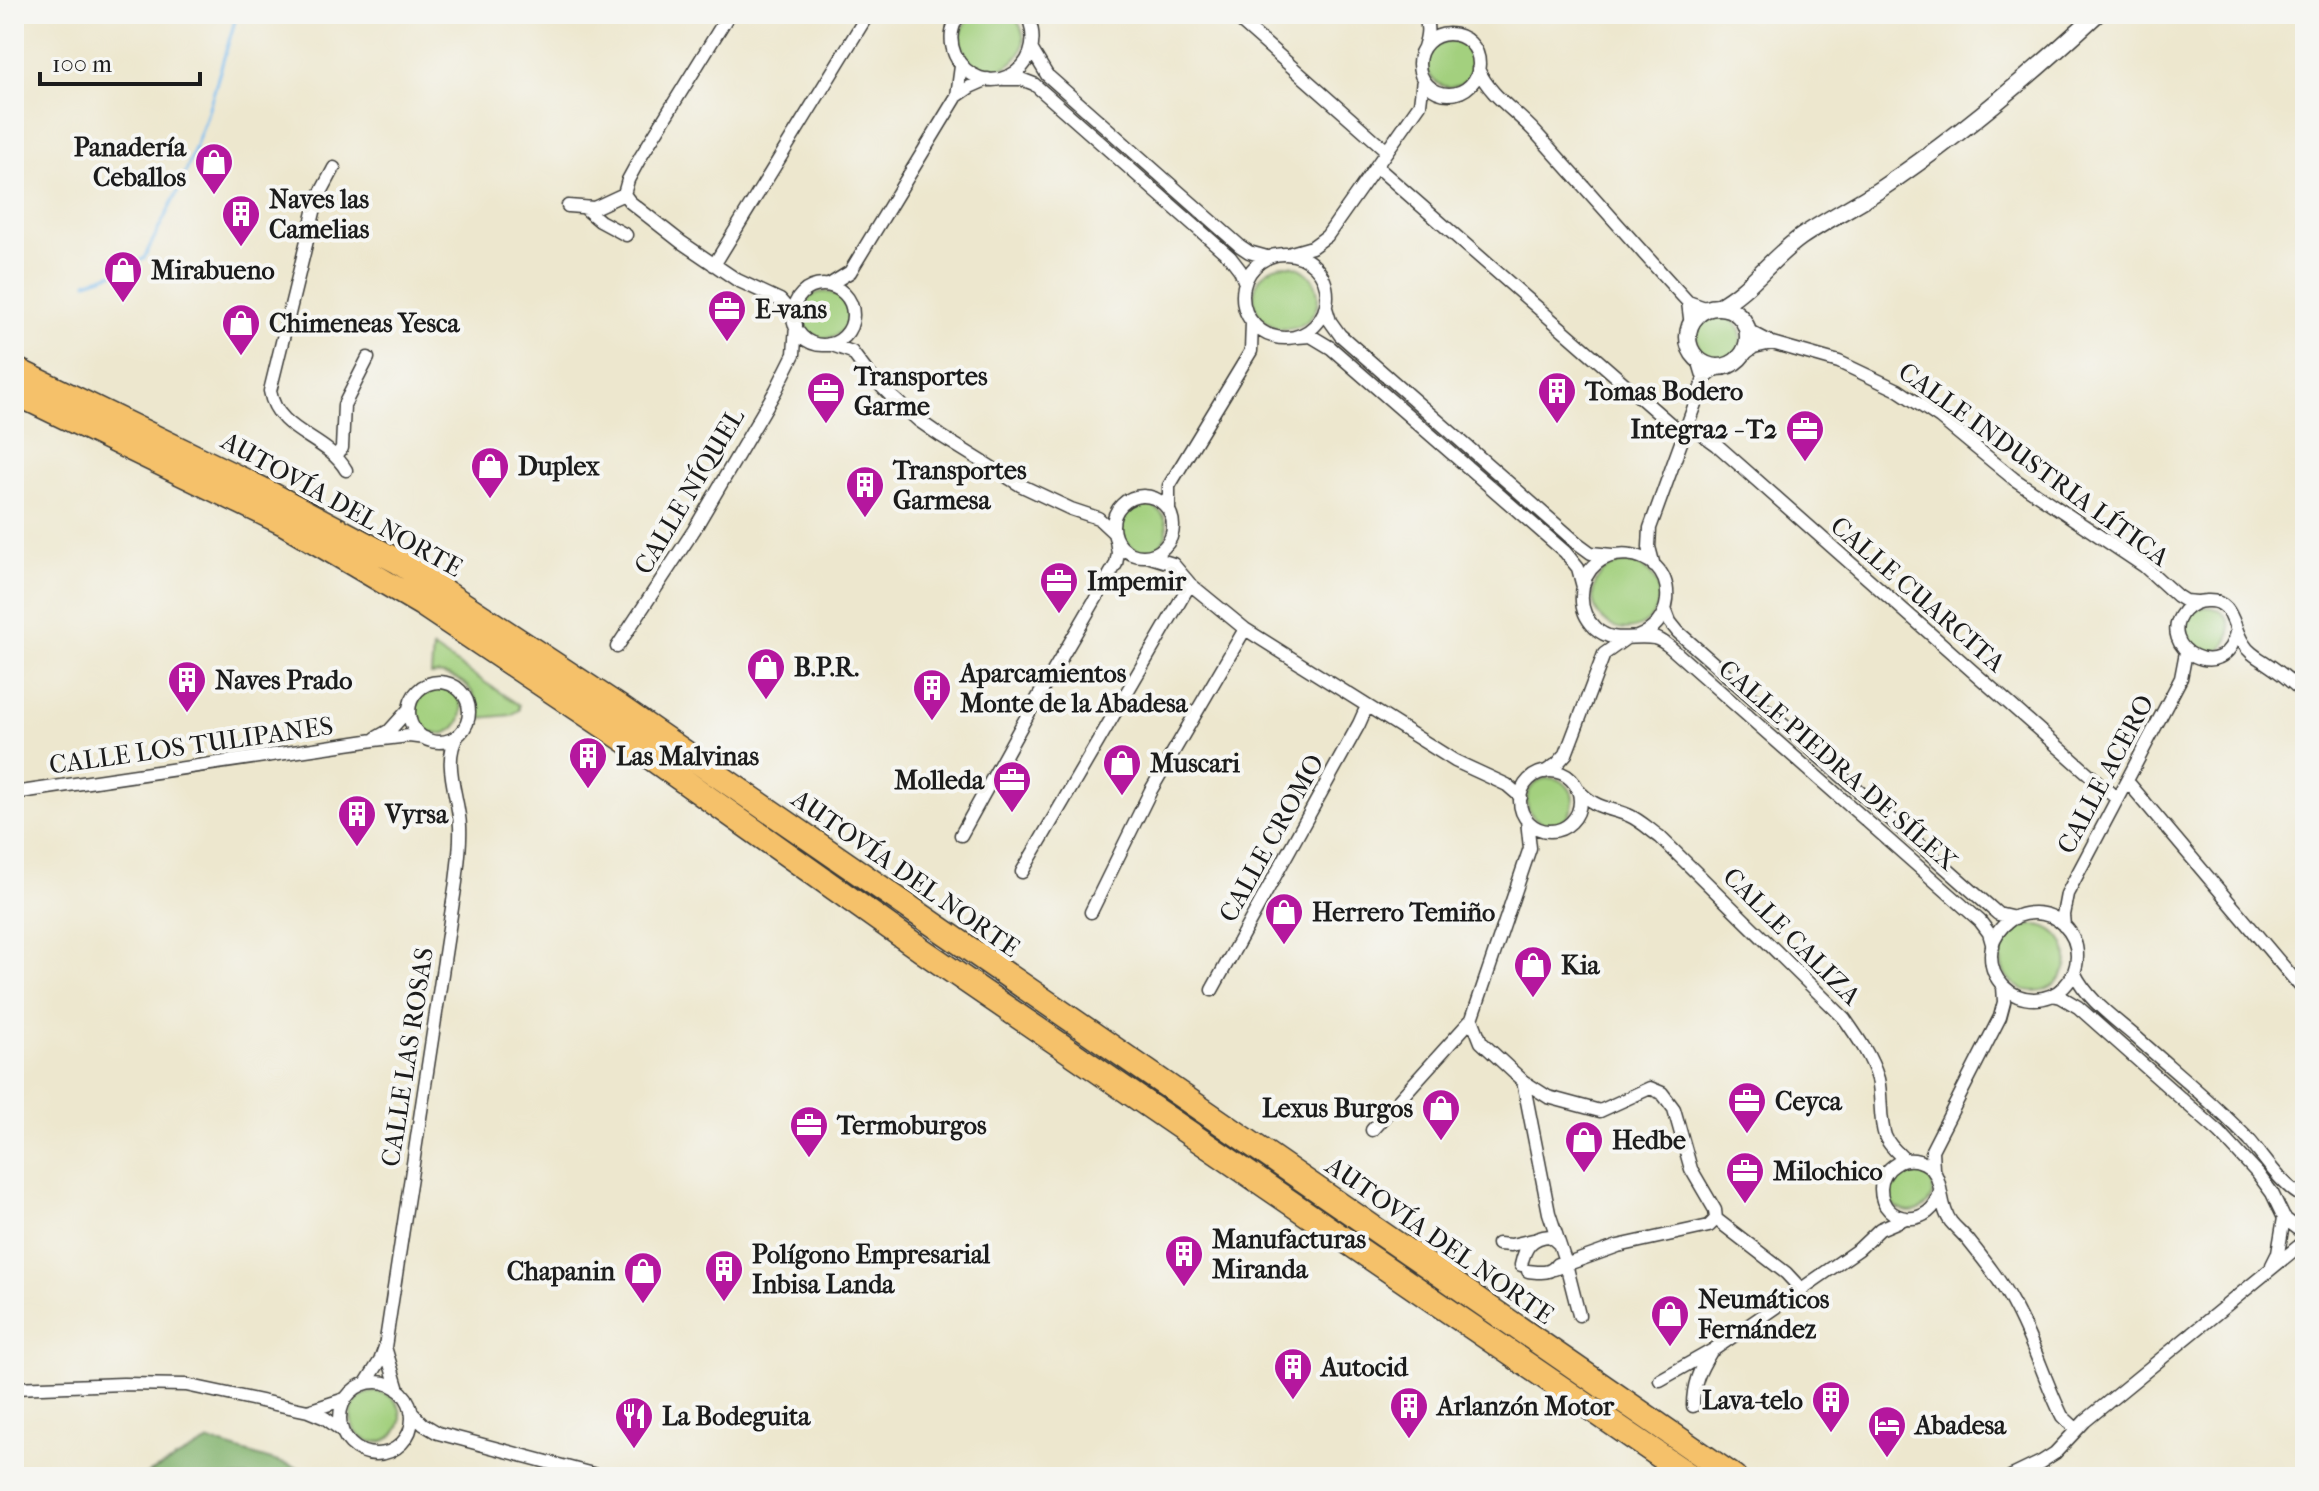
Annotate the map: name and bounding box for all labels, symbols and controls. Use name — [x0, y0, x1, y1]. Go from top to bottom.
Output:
scale bar — [40, 36, 200, 86]
text: 100 m — [52, 50, 112, 78]
place label: Panadería Ceballos — [74, 132, 187, 193]
shop icon: Panadería Ceballos — [193, 141, 235, 196]
place label: Naves las Camelias — [269, 184, 370, 245]
building icon: Naves las Camelias — [220, 193, 262, 248]
shop icon: Mirabueno — [102, 249, 144, 304]
place label: Mirabueno — [151, 255, 275, 286]
office icon: E-vans — [706, 288, 748, 343]
place label: E-vans — [755, 294, 827, 325]
shop icon: Chimeneas Yesca — [220, 302, 262, 357]
place label: Chimeneas Yesca — [269, 308, 460, 339]
street label: CALLE INDUSTRIA LÍTICA — [1892, 355, 2176, 574]
place label: Transportes Garme — [853, 361, 988, 422]
office icon: Transportes Garme — [805, 370, 847, 425]
building icon: Tomas Bodero — [1536, 370, 1578, 425]
place label: Tomas Bodero — [1584, 376, 1743, 407]
street label: CALLE NÍQUEL — [627, 402, 751, 580]
office icon: Integra2 - T2 — [1784, 408, 1826, 463]
place label: Integra2 - T2 — [1631, 414, 1777, 445]
street label: AUTOVÍA DEL NORTE — [215, 424, 468, 584]
shop icon: Duplex — [469, 445, 511, 500]
place label: Duplex — [518, 451, 600, 482]
place label: Transportes Garmesa — [892, 455, 1027, 516]
building icon: Transportes Garmesa — [844, 464, 886, 519]
street label: CALLE CUARCITA — [1824, 510, 2012, 679]
office icon: Impemir — [1038, 560, 1080, 615]
place label: Impemir — [1087, 566, 1187, 597]
shop icon: B.P.R. — [745, 646, 787, 701]
place label: B.P.R. — [794, 652, 859, 683]
street label: CALLE PIEDRA DE SÍLEX — [1712, 653, 1964, 877]
place label: Aparcamientos Monte de la Abadesa — [958, 658, 1189, 719]
building icon: Naves Prado — [166, 659, 208, 714]
place label: Naves Prado — [215, 665, 352, 696]
building icon: Aparcamientos Monte de la Abadesa — [911, 667, 953, 722]
street label: CALLE ACERO — [2051, 690, 2160, 859]
street label: CALLE LOS TULIPANES — [47, 710, 335, 781]
building icon: Las Malvinas — [567, 735, 609, 790]
place label: Las Malvinas — [616, 741, 759, 772]
shop icon: Muscari — [1101, 742, 1143, 797]
place label: Muscari — [1150, 748, 1240, 779]
street label: CALLE CROMO — [1213, 749, 1330, 928]
office icon: Molleda — [991, 759, 1033, 814]
place label: Molleda — [894, 765, 985, 796]
street label: AUTOVÍA DEL NORTE — [785, 782, 1026, 964]
building icon: Vyrsa — [336, 793, 378, 848]
place label: Vyrsa — [384, 799, 449, 830]
street label: CALLE CALIZA — [1716, 861, 1868, 1012]
shop icon: Herrero Temiño — [1263, 891, 1305, 946]
place label: Herrero Temiño — [1312, 897, 1495, 928]
shop icon: Kia — [1512, 944, 1554, 999]
street label: CALLE LAS ROSAS — [375, 945, 440, 1169]
place label: Kia — [1561, 950, 1601, 981]
office icon: Ceyca — [1726, 1080, 1768, 1135]
place label: Ceyca — [1775, 1086, 1843, 1117]
shop icon: Lexus Burgos — [1420, 1087, 1462, 1142]
place label: Lexus Burgos — [1262, 1093, 1413, 1124]
office icon: Termoburgos — [788, 1104, 830, 1159]
place label: Termoburgos — [836, 1110, 987, 1141]
shop icon: Hedbe — [1563, 1119, 1605, 1174]
place label: Hedbe — [1612, 1125, 1686, 1156]
street label: AUTOVÍA DEL NORTE — [1319, 1149, 1560, 1331]
office icon: Milochico — [1724, 1150, 1766, 1205]
place label: Milochico — [1773, 1156, 1883, 1187]
place label: Manufacturas Miranda — [1212, 1224, 1366, 1285]
building icon: Manufacturas Miranda — [1163, 1233, 1205, 1288]
place label: Polígono Empresarial Inbisa Landa — [752, 1239, 991, 1300]
building icon: Polígono Empresarial Inbisa Landa — [703, 1248, 745, 1303]
shop icon: Chapanin — [622, 1250, 664, 1305]
place label: Chapanin — [507, 1256, 616, 1287]
place label: Neumáticos Fernández — [1697, 1284, 1830, 1345]
shop icon: Neumáticos Fernández — [1649, 1293, 1691, 1348]
building icon: Autocid — [1272, 1346, 1314, 1401]
place label: Autocid — [1319, 1352, 1409, 1383]
building icon: Lava-telo — [1810, 1379, 1852, 1434]
building icon: Arlanzón Motor — [1388, 1385, 1430, 1440]
place label: Lava-telo — [1702, 1385, 1803, 1416]
place label: Arlanzón Motor — [1435, 1391, 1615, 1422]
restaurant icon: La Bodeguita — [613, 1395, 655, 1450]
place label: La Bodeguita — [662, 1401, 811, 1432]
hotel icon: Abadesa — [1866, 1404, 1908, 1459]
place label: Abadesa — [1913, 1410, 2007, 1441]

